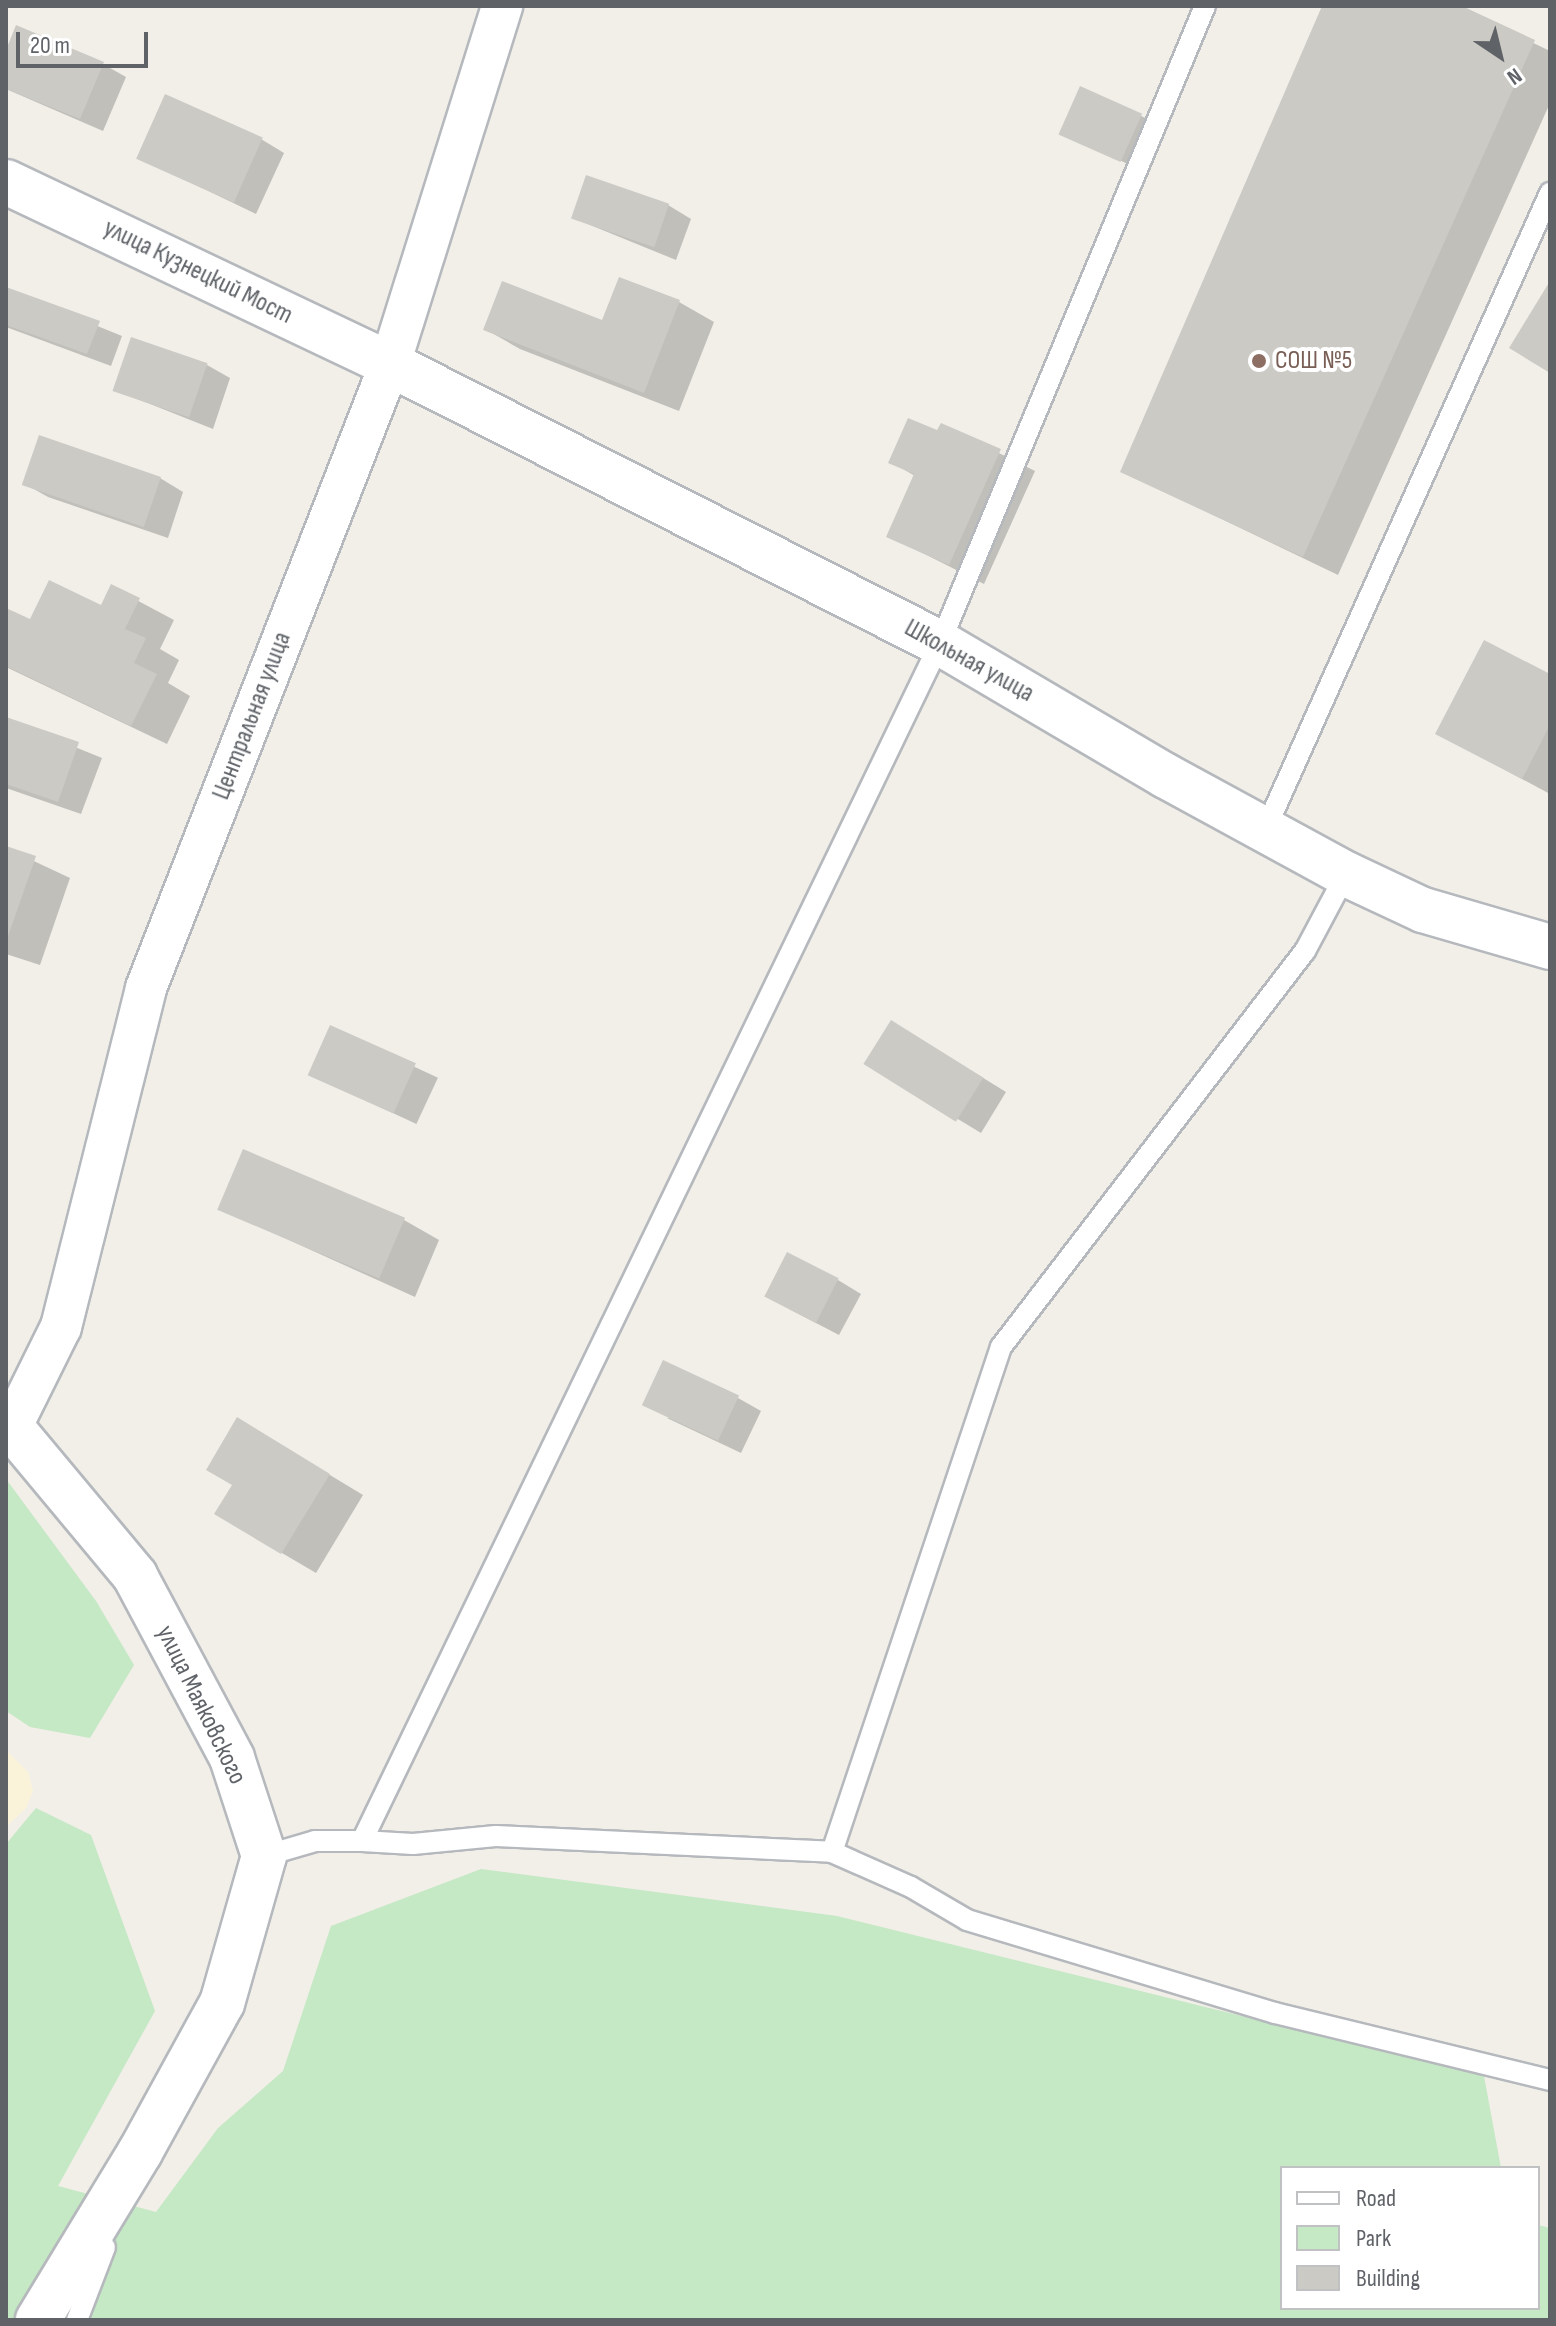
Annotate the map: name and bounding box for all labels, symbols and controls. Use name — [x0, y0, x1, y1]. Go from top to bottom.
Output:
scale bar — [20, 16, 152, 66]
north arrow — [1460, 16, 1540, 96]
text: 20 m — [30, 31, 70, 60]
text: N — [1501, 62, 1527, 90]
street label: улица Кузнецкий Мост — [98, 213, 298, 331]
place label: СОШ №5 — [1275, 345, 1352, 377]
marker: СОШ №5 — [1250, 352, 1268, 370]
street label: Школьная улица — [899, 613, 1039, 709]
street label: Центральная улица — [206, 628, 298, 804]
street label: улица Маяковского — [149, 1621, 253, 1789]
legend — [1280, 2166, 1540, 2310]
text: Road — [1356, 2184, 1396, 2213]
text: Park — [1356, 2224, 1391, 2253]
text: Building — [1356, 2264, 1420, 2293]

